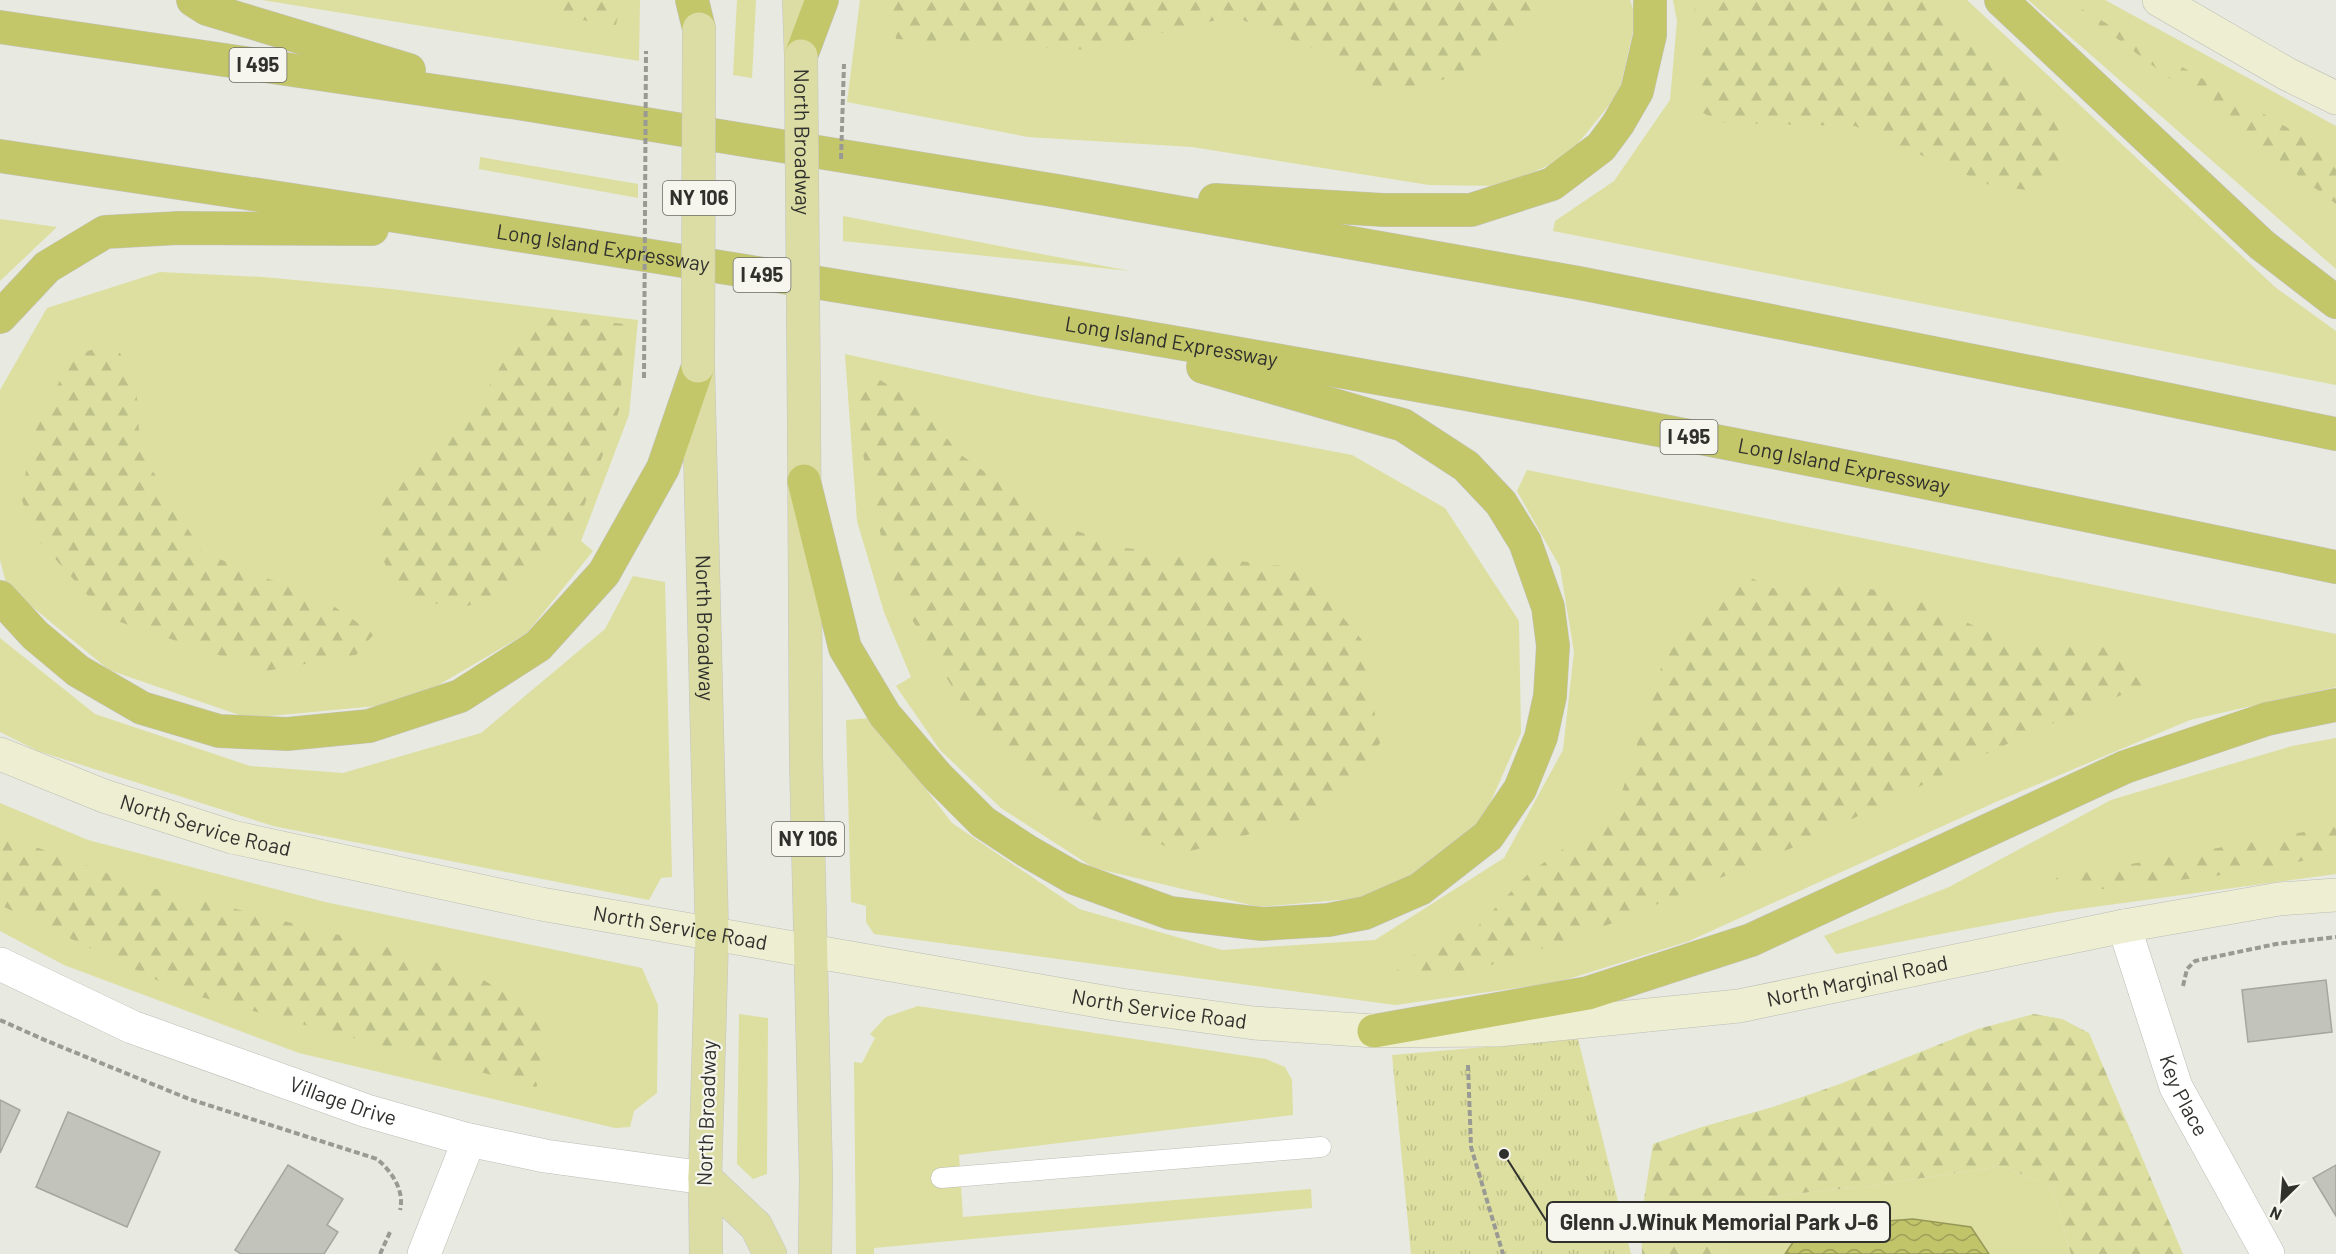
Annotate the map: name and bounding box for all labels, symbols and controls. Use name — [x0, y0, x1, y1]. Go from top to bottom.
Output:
road number: I 495 — [230, 48, 286, 82]
street label: North Broadway — [790, 69, 816, 216]
road number: NY 106 — [663, 181, 735, 215]
street label: Long Island Expressway — [495, 218, 712, 276]
road number: I 495 — [734, 258, 790, 292]
street label: Long Island Expressway — [1063, 310, 1280, 371]
road number: I 495 — [1660, 420, 1718, 454]
street label: Long Island Expressway — [1736, 432, 1953, 498]
street label: North Broadway — [692, 554, 720, 702]
street label: North Service Road — [117, 788, 293, 860]
road number: NY 106 — [772, 822, 844, 856]
street label: North Service Road — [591, 899, 770, 954]
street label: North Marginal Road — [1764, 949, 1950, 1011]
street label: North Service Road — [1070, 983, 1249, 1033]
street label: North Broadway — [690, 1039, 721, 1186]
street label: Key Place — [2155, 1051, 2215, 1140]
street label: Village Drive — [286, 1070, 400, 1130]
north arrow — [2252, 1170, 2312, 1230]
callout: Glenn J.Winuk Memorial Park J-6 — [1547, 1202, 1890, 1242]
text: N — [2267, 1203, 2284, 1225]
text: Glenn J.Winuk Memorial Park J-6 — [1560, 1208, 1879, 1234]

